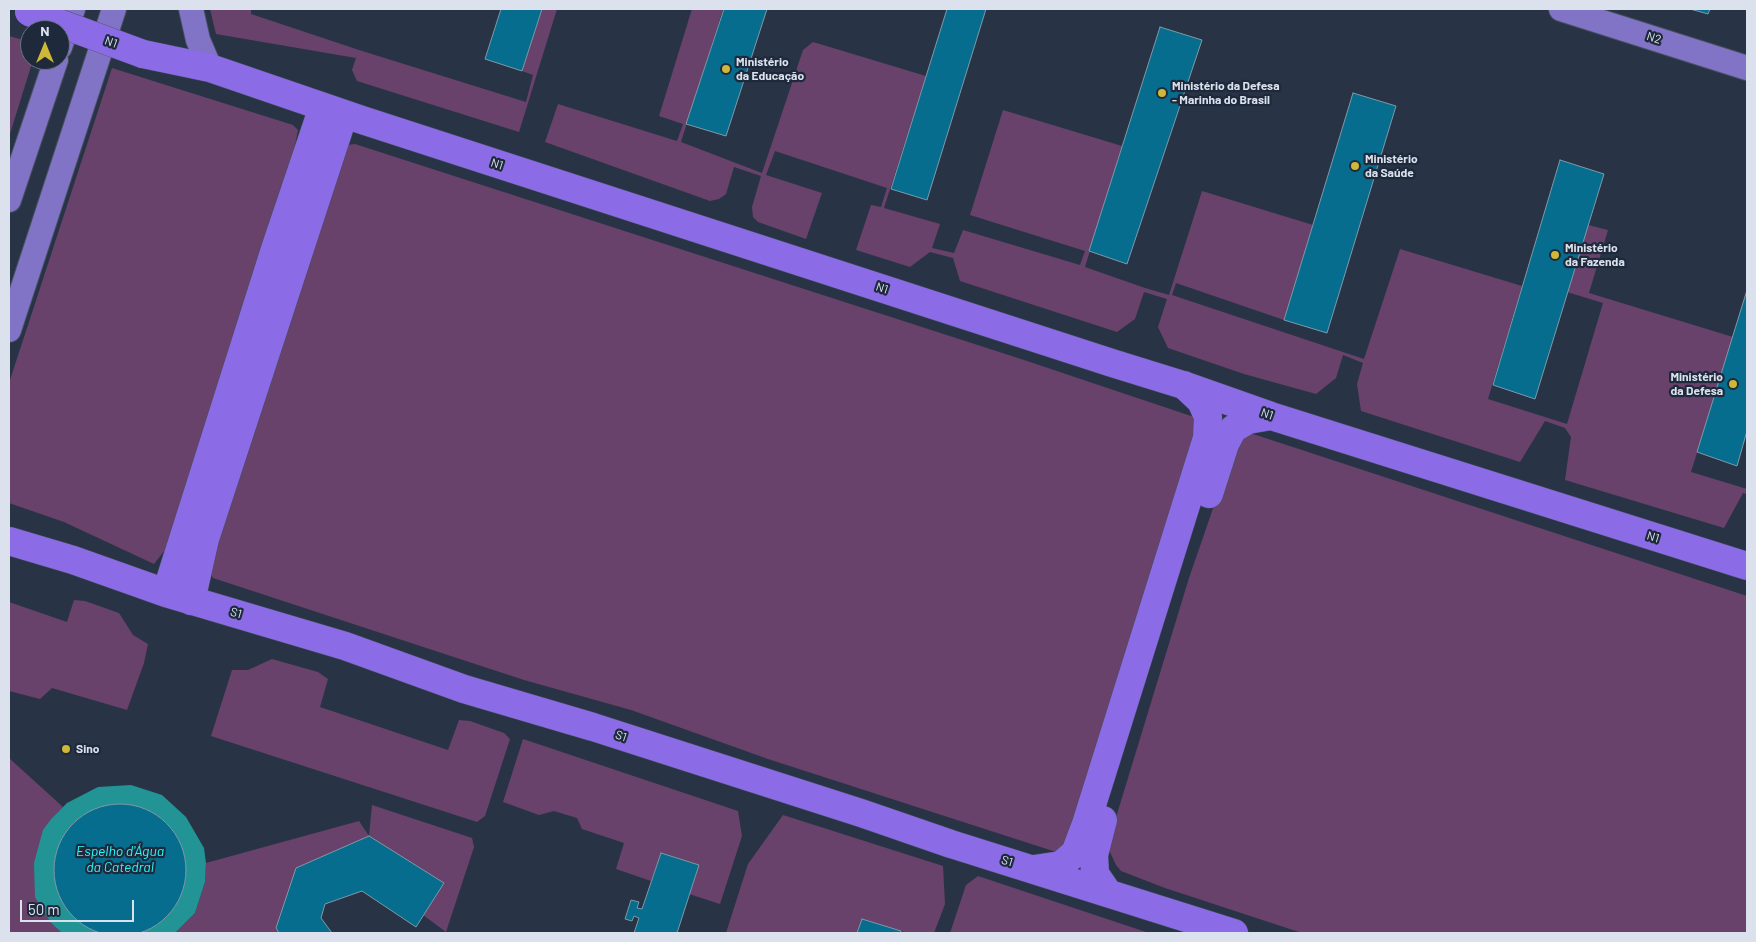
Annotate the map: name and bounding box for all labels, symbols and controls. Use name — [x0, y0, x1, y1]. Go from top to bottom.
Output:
north arrow — [20, 20, 70, 70]
text: N — [40, 22, 50, 39]
street label: N2 — [1645, 29, 1663, 47]
street label: N1 — [103, 33, 119, 51]
place label: Ministério da Educação — [736, 55, 804, 83]
marker: Ministério da Educação — [720, 63, 732, 75]
place label: Ministério da Defesa - Marinha do Brasil — [1172, 79, 1279, 107]
marker: Ministério da Defesa - Marinha do Brasil — [1156, 87, 1168, 99]
place label: Ministério da Saúde — [1365, 152, 1418, 180]
street label: N1 — [489, 155, 505, 173]
marker: Ministério da Saúde — [1349, 160, 1361, 172]
place label: Ministério da Fazenda — [1565, 241, 1625, 269]
marker: Ministério da Fazenda — [1549, 249, 1561, 261]
street label: N1 — [874, 279, 890, 297]
place label: Ministério da Defesa — [1670, 370, 1723, 398]
marker: Ministério da Defesa — [1727, 378, 1739, 390]
street label: N1 — [1259, 405, 1275, 423]
street label: N1 — [1645, 528, 1661, 546]
street label: S1 — [229, 605, 243, 621]
street label: S1 — [613, 727, 629, 745]
place label: Sino — [76, 742, 99, 756]
marker: Sino — [60, 743, 72, 755]
water label: Espelho d'Água da Catedral — [76, 843, 164, 876]
street label: S1 — [1000, 852, 1014, 870]
scale bar — [22, 890, 136, 922]
text: 50 m — [28, 900, 60, 918]

